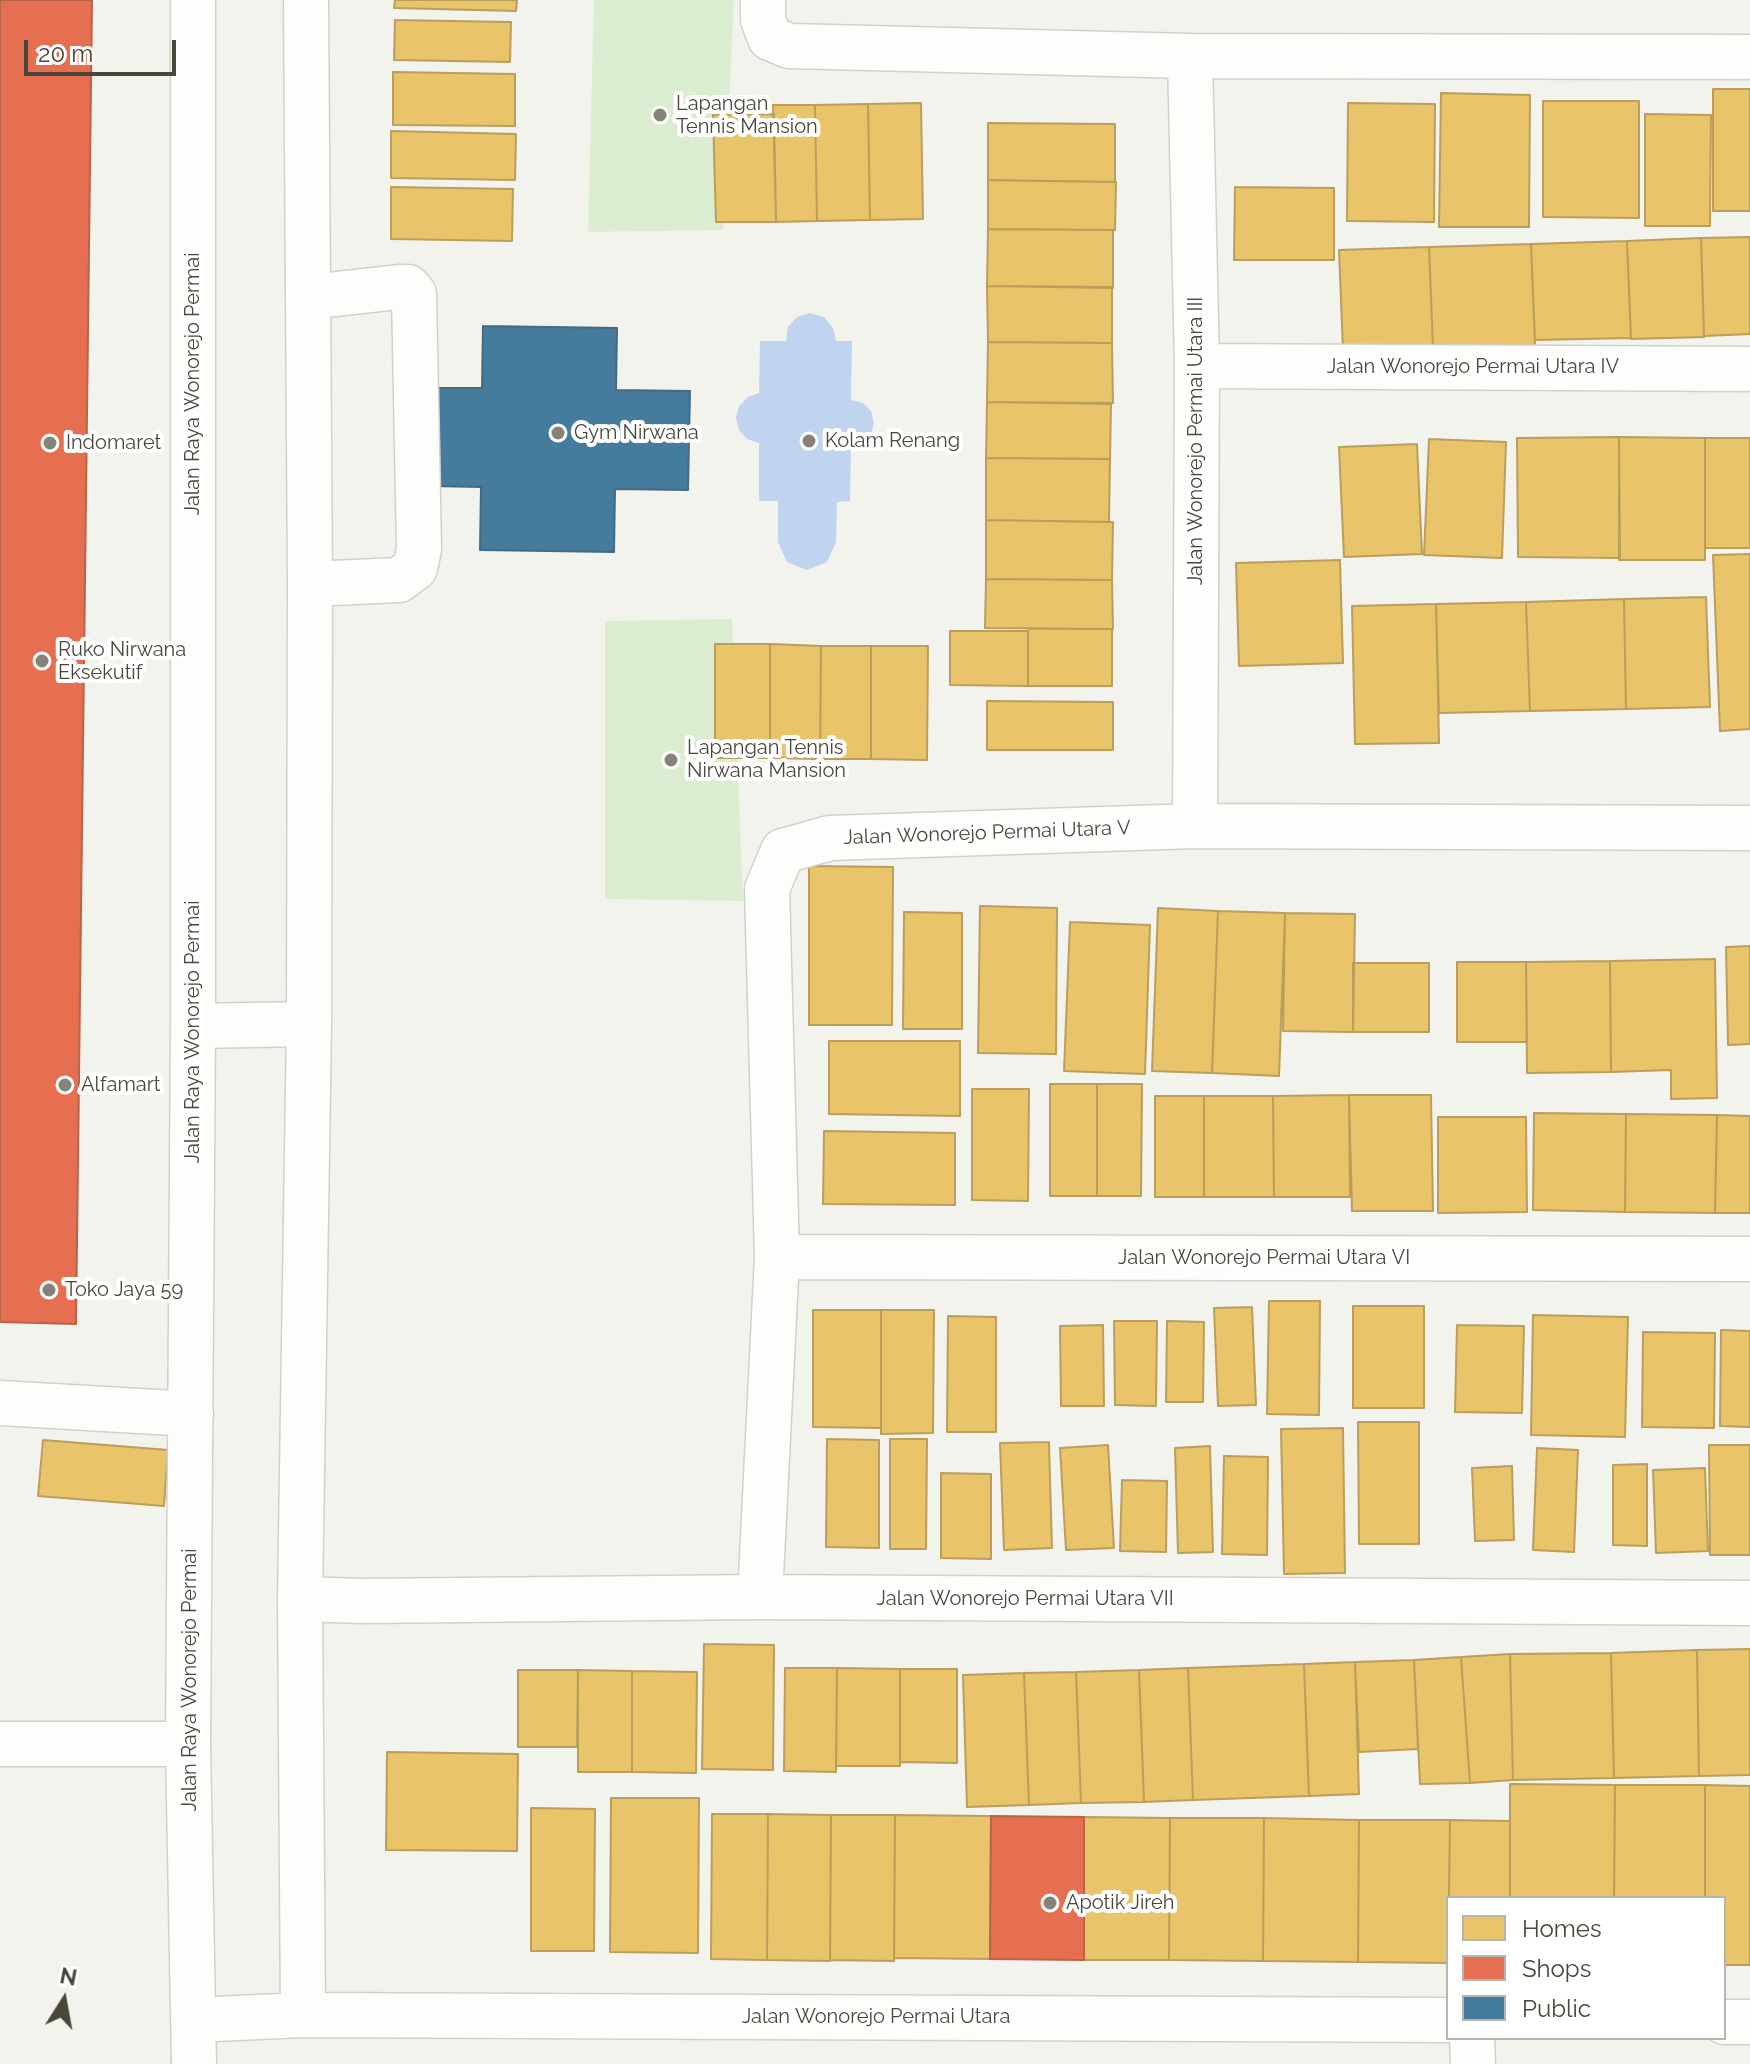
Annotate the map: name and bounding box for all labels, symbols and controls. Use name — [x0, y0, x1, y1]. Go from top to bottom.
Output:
scale bar — [28, 24, 180, 74]
text: 20 m — [38, 39, 93, 68]
place label: Lapangan Tennis Mansion — [676, 92, 818, 139]
marker: Lapangan Tennis Mansion — [651, 106, 669, 124]
street label: Jalan Raya Wonorejo Permai — [181, 252, 205, 516]
street label: Jalan Wonorejo Permai Utara III — [1184, 297, 1208, 585]
street label: Jalan Wonorejo Permai Utara IV — [1327, 355, 1619, 379]
place label: Gym Nirwana — [574, 421, 699, 445]
marker: Gym Nirwana — [549, 424, 567, 442]
place label: Kolam Renang — [825, 429, 960, 453]
place label: Indomaret — [66, 431, 161, 455]
marker: Kolam Renang — [800, 432, 818, 450]
marker: Indomaret — [41, 434, 59, 452]
place label: Ruko Nirwana Eksekutif — [58, 638, 186, 685]
marker: Ruko Nirwana Eksekutif — [33, 652, 51, 670]
place label: Lapangan Tennis Nirwana Mansion — [687, 736, 846, 783]
marker: Lapangan Tennis Nirwana Mansion — [662, 751, 680, 769]
street label: Jalan Wonorejo Permai Utara V — [843, 816, 1131, 850]
street label: Jalan Raya Wonorejo Permai — [181, 900, 205, 1164]
place label: Alfamart — [81, 1073, 160, 1097]
marker: Alfamart — [56, 1076, 74, 1094]
street label: Jalan Wonorejo Permai Utara VI — [1118, 1246, 1410, 1270]
place label: Toko Jaya 59 — [65, 1278, 183, 1302]
marker: Toko Jaya 59 — [40, 1281, 58, 1299]
street label: Jalan Raya Wonorejo Permai — [178, 1548, 202, 1812]
street label: Jalan Wonorejo Permai Utara VII — [876, 1587, 1174, 1611]
place label: Apotik Jireh — [1066, 1891, 1174, 1915]
marker: Apotik Jireh — [1041, 1894, 1059, 1912]
legend — [1446, 1896, 1726, 2040]
text: Homes — [1522, 1914, 1602, 1943]
text: Shops — [1522, 1954, 1591, 1983]
north arrow — [24, 1960, 104, 2040]
text: N — [58, 1962, 79, 1991]
text: Public — [1522, 1994, 1591, 2023]
street label: Jalan Wonorejo Permai Utara — [742, 2005, 1010, 2029]

